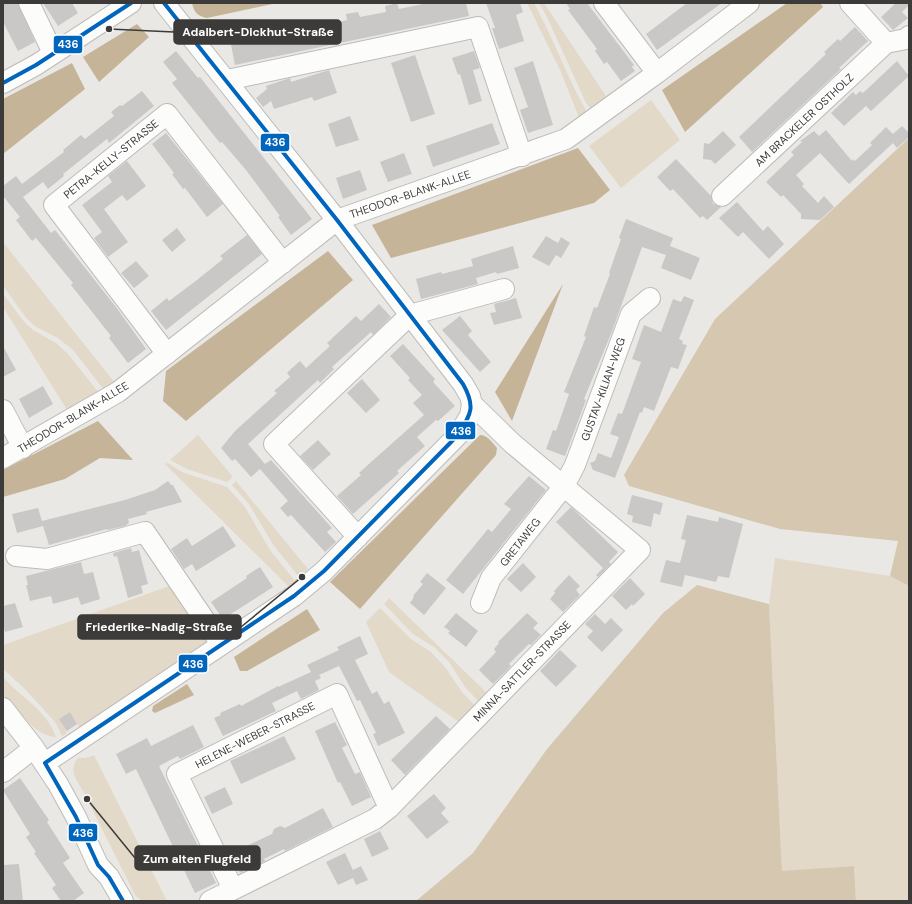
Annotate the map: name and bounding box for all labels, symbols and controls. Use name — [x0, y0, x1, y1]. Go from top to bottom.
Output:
callout: Adalbert-Dickhut-Straße — [174, 20, 341, 44]
text: Adalbert-Dickhut-Straße — [182, 24, 334, 40]
line badge: 436 — [53, 35, 83, 54]
text: 436 — [58, 37, 78, 51]
street label: AM BRACKELER OSTHOLZ — [752, 70, 856, 169]
street label: PETRA-KELLY-STRASSE — [61, 116, 161, 202]
line badge: 436 — [260, 133, 290, 152]
text: 436 — [265, 135, 285, 149]
street label: THEODOR-BLANK-ALLEE — [348, 167, 472, 221]
street label: GUSTAV-KILIAN-WEG — [578, 335, 628, 443]
street label: THEODOR-BLANK-ALLEE — [15, 378, 131, 456]
line badge: 436 — [445, 421, 476, 440]
text: 436 — [451, 424, 471, 438]
street label: GRETAWEG — [497, 515, 543, 569]
callout: Friederike-Nadig-Straße — [78, 615, 241, 639]
street label: MINNA-SATTLER-STRASSE — [470, 618, 574, 724]
text: Friederike-Nadig-Straße — [85, 619, 233, 635]
line badge: 436 — [178, 654, 208, 673]
text: 436 — [183, 657, 203, 671]
street label: HELENE-WEBER-STRASSE — [193, 699, 317, 771]
line badge: 436 — [68, 823, 98, 842]
text: 436 — [73, 826, 93, 840]
callout: Zum alten Flugfeld — [135, 846, 260, 870]
text: Zum alten Flugfeld — [143, 851, 251, 867]

